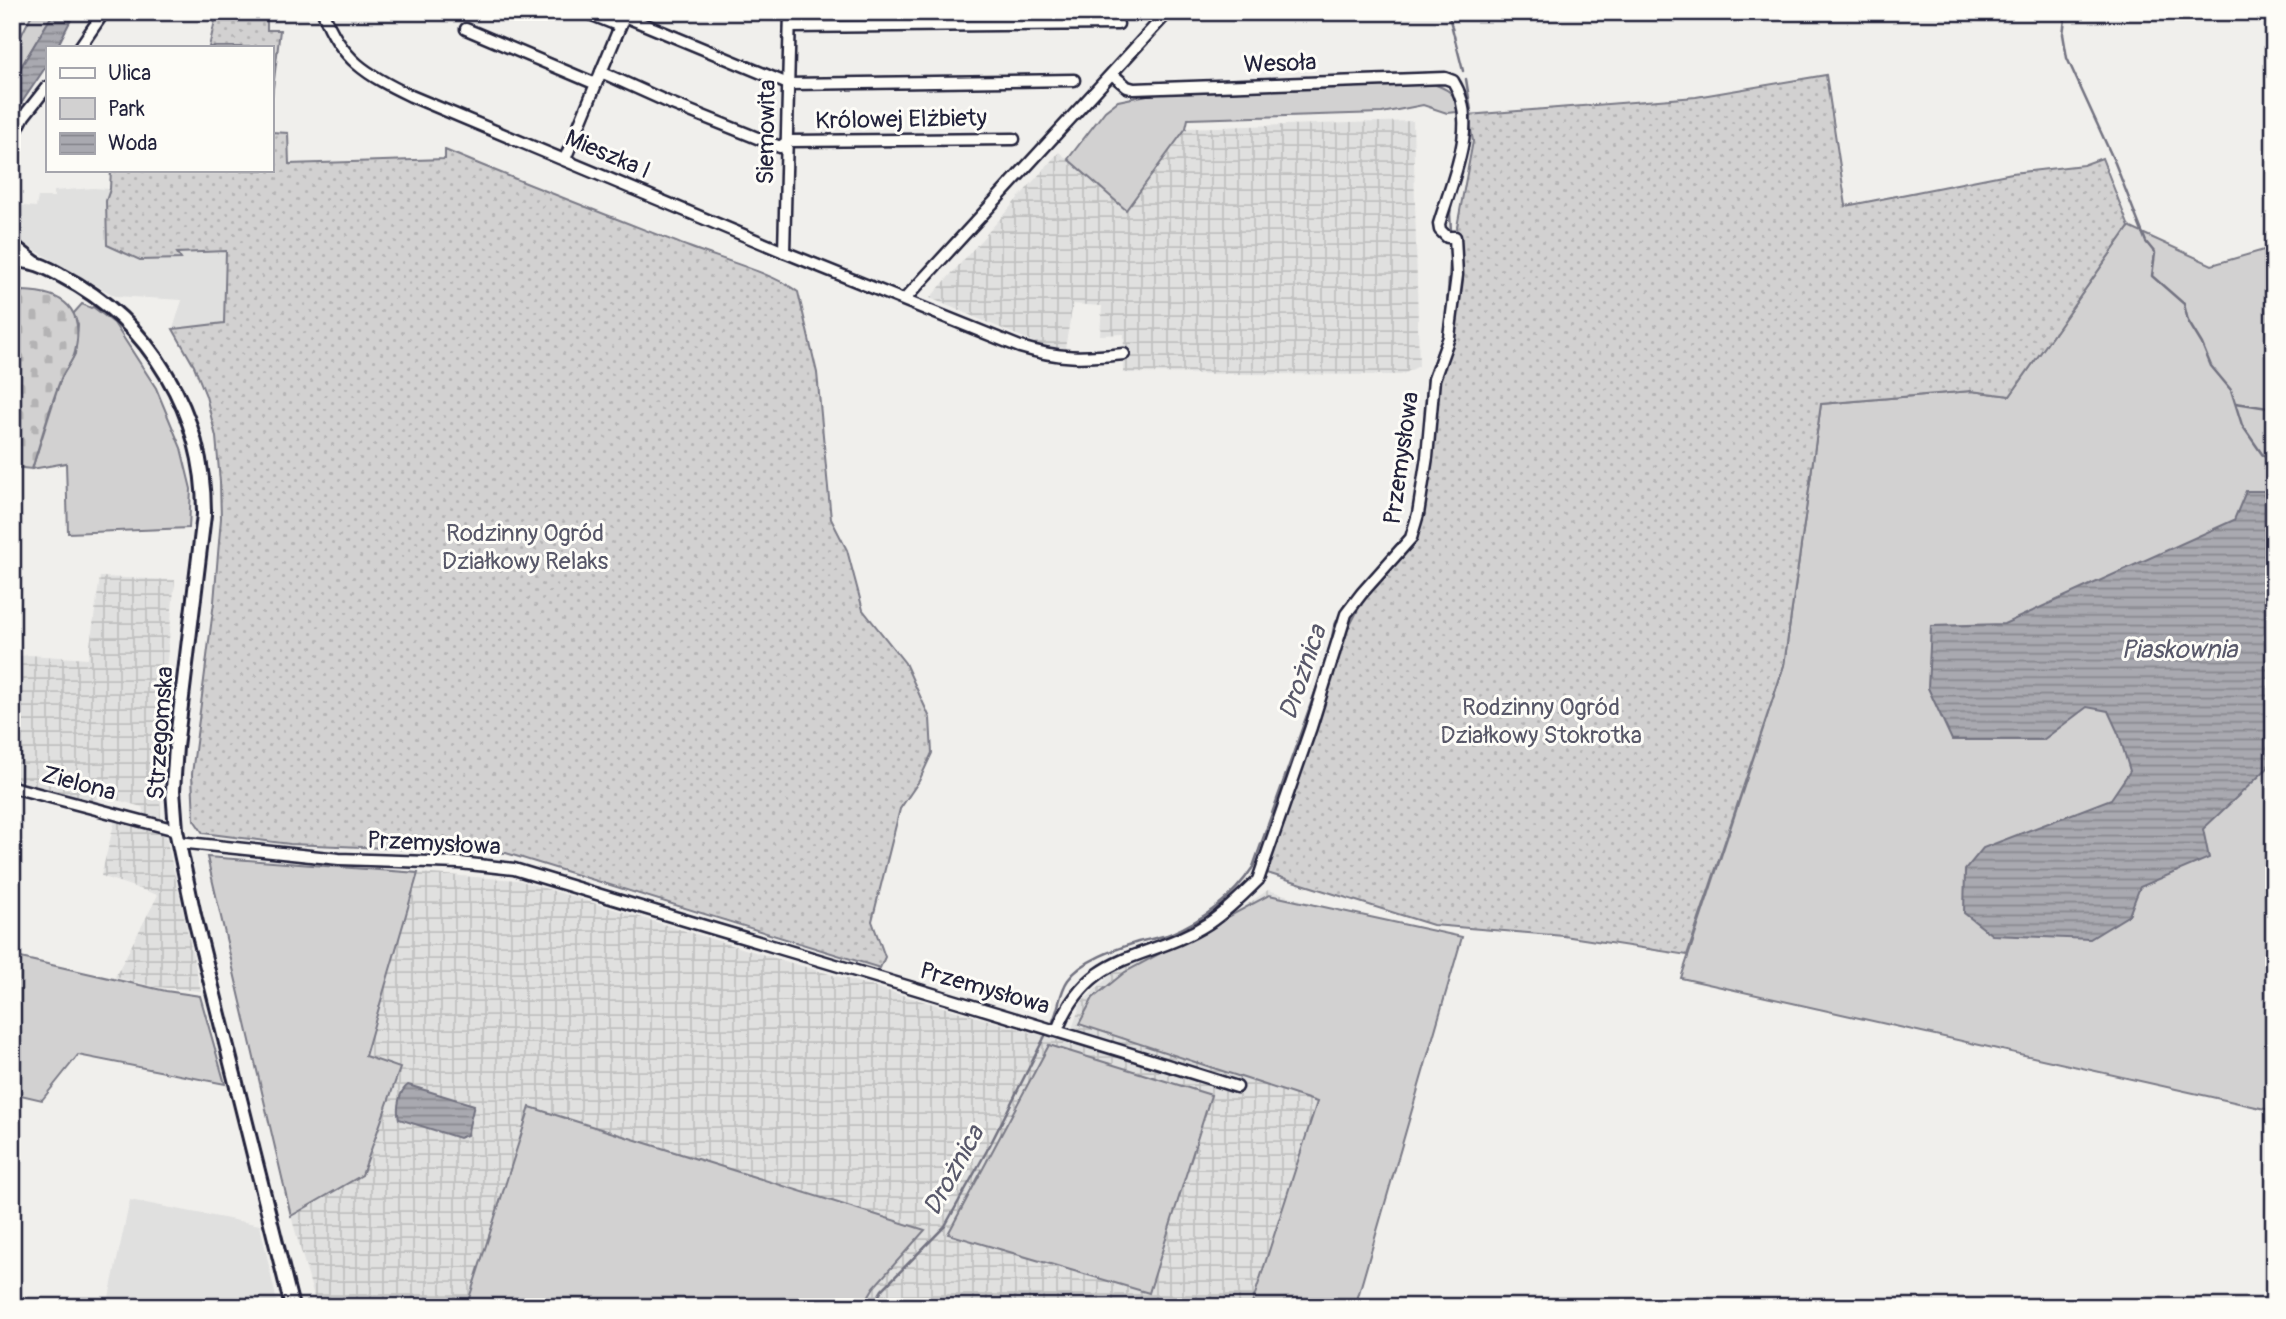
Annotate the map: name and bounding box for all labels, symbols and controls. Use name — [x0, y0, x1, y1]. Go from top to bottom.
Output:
legend — [46, 46, 273, 172]
street label: Wesoła — [1243, 48, 1317, 79]
text: Ulica — [108, 60, 151, 87]
street label: Siemowita — [751, 79, 782, 185]
text: Park — [108, 96, 145, 123]
street label: Królowej Elżbiety — [815, 104, 987, 135]
street label: Mieszka I — [561, 124, 655, 185]
text: Woda — [108, 130, 157, 157]
street label: Przemysłowa — [1378, 390, 1425, 526]
park label: Rodzinny Ogród Działkowy Relaks — [442, 519, 609, 576]
water label: Drożnica — [1272, 619, 1335, 723]
water label: Piaskownia — [2121, 634, 2239, 666]
street label: Strzegomska — [141, 665, 180, 801]
park label: Rodzinny Ogród Działkowy Stokrotka — [1440, 693, 1642, 750]
street label: Zielona — [39, 760, 119, 807]
street label: Przemysłowa — [366, 826, 501, 861]
street label: Przemysłowa — [917, 956, 1053, 1021]
water label: Drożnica — [916, 1119, 992, 1221]

